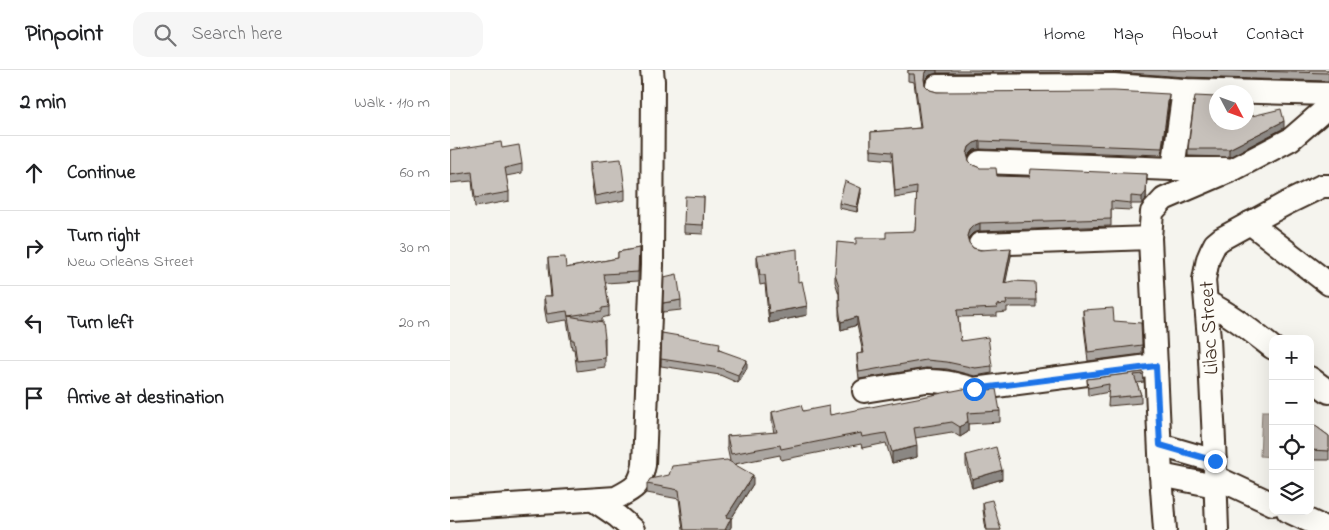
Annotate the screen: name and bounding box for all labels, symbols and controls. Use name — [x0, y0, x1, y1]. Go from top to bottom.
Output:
search box — [133, 12, 483, 57]
text: Pinpoint — [25, 17, 103, 52]
icon: search — [151, 21, 179, 49]
text: Search here — [191, 21, 282, 48]
text: Home — [1044, 22, 1085, 48]
text: Map — [1113, 22, 1144, 48]
text: About — [1172, 22, 1218, 48]
text: Contact — [1246, 22, 1304, 48]
north arrow — [1209, 85, 1254, 130]
text: 2 min — [20, 88, 66, 118]
text: Walk · 110 m — [354, 91, 430, 115]
icon: ahead — [20, 159, 48, 187]
text: Continue — [67, 160, 135, 187]
text: 60 m — [400, 161, 430, 185]
text: Turn right — [67, 223, 140, 250]
icon: right — [20, 234, 48, 262]
text: 30 m — [400, 236, 430, 260]
text: New Orleans Street — [67, 250, 194, 274]
street label: Lilac Street — [1193, 280, 1227, 376]
icon: left — [20, 309, 48, 337]
text: Turn left — [67, 310, 134, 337]
text: 20 m — [399, 311, 430, 335]
map controls — [1269, 335, 1314, 515]
button: + — [1269, 335, 1314, 380]
route start — [963, 378, 986, 401]
button: − — [1269, 380, 1314, 425]
icon: arrive — [20, 384, 48, 412]
text: Arrive at destination — [67, 385, 224, 412]
button: locate — [1269, 425, 1314, 470]
route end — [1204, 450, 1227, 473]
button: layers — [1269, 470, 1314, 515]

